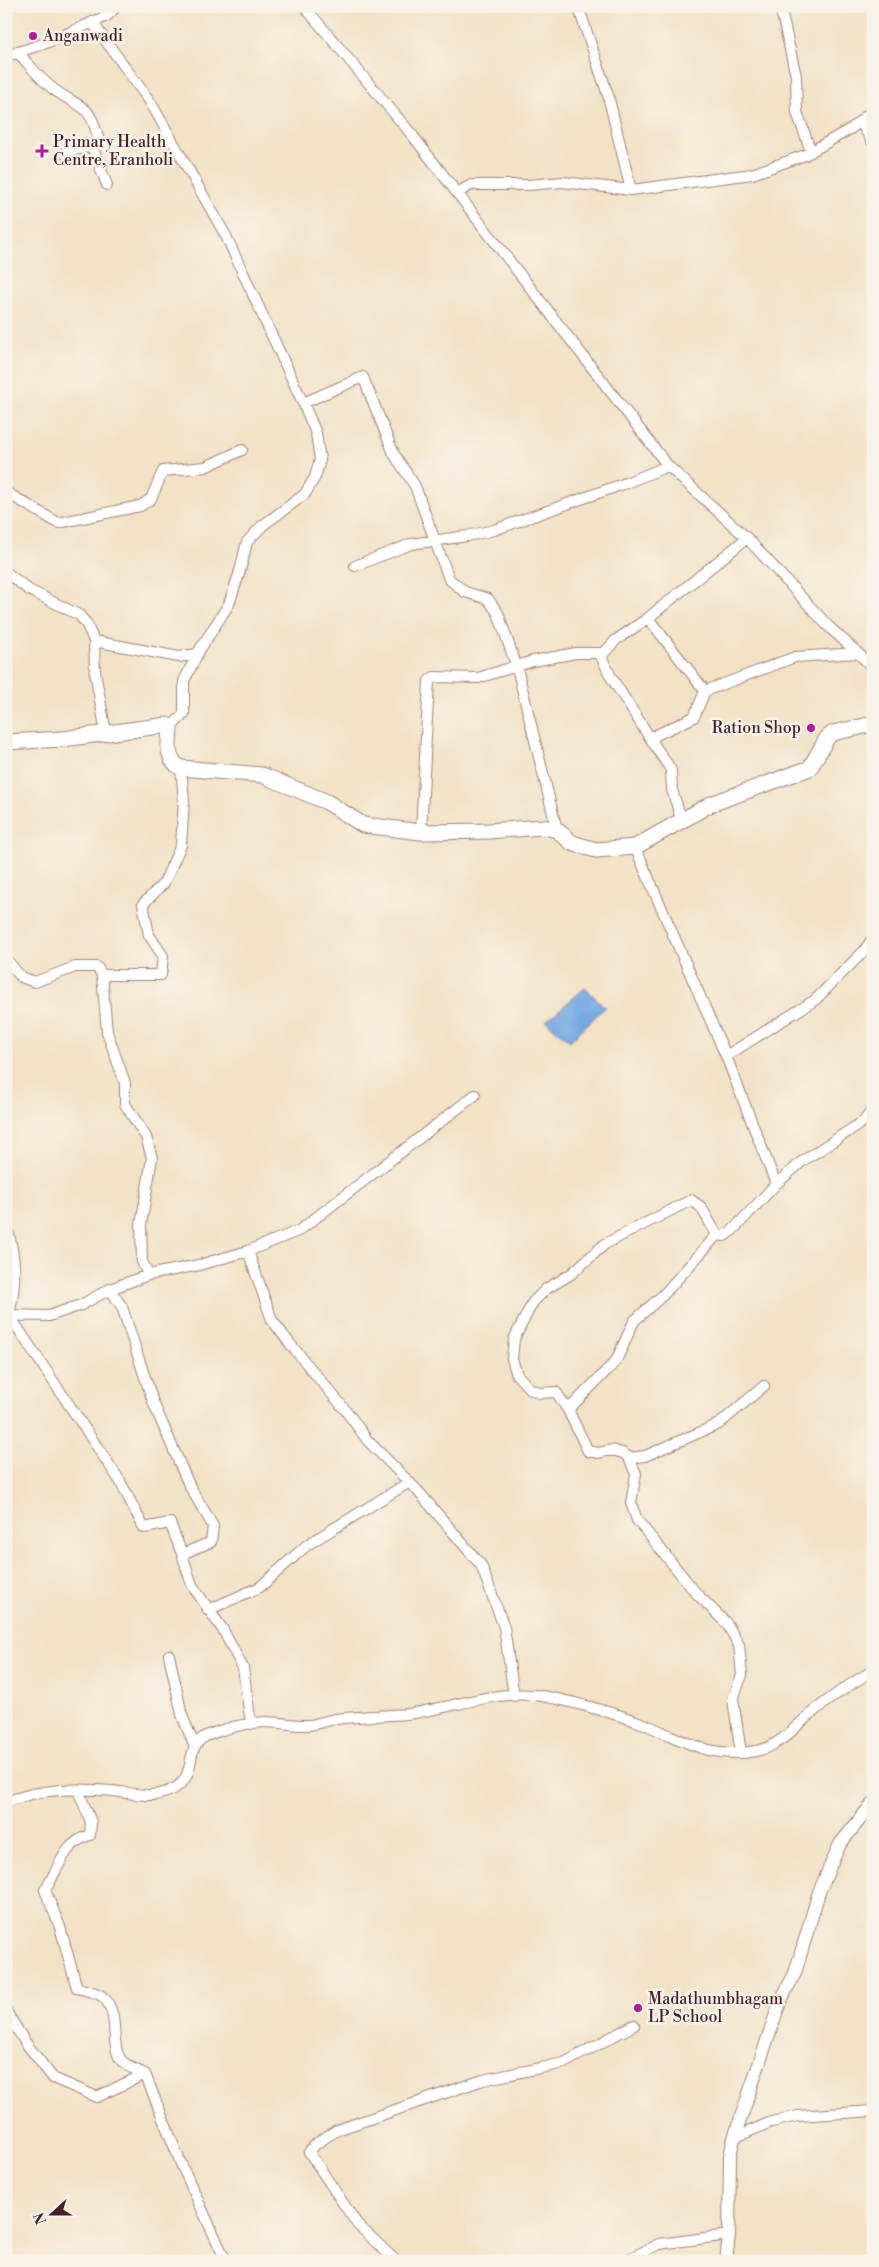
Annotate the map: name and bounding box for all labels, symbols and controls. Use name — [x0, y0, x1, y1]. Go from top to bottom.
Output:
place label: Anganwadi — [42, 26, 123, 46]
marker: Anganwadi — [27, 30, 39, 42]
place label: Primary Health Centre, Eranholi — [53, 132, 173, 170]
marker: Primary Health Centre, Eranholi — [35, 144, 49, 158]
place label: Ration Shop — [712, 718, 801, 738]
marker: Ration Shop — [805, 722, 817, 734]
place label: Madathumbhagam LP School — [648, 1989, 783, 2027]
marker: Madathumbhagam LP School — [632, 2002, 644, 2014]
north arrow — [28, 2190, 78, 2240]
text: N — [30, 2210, 51, 2227]

